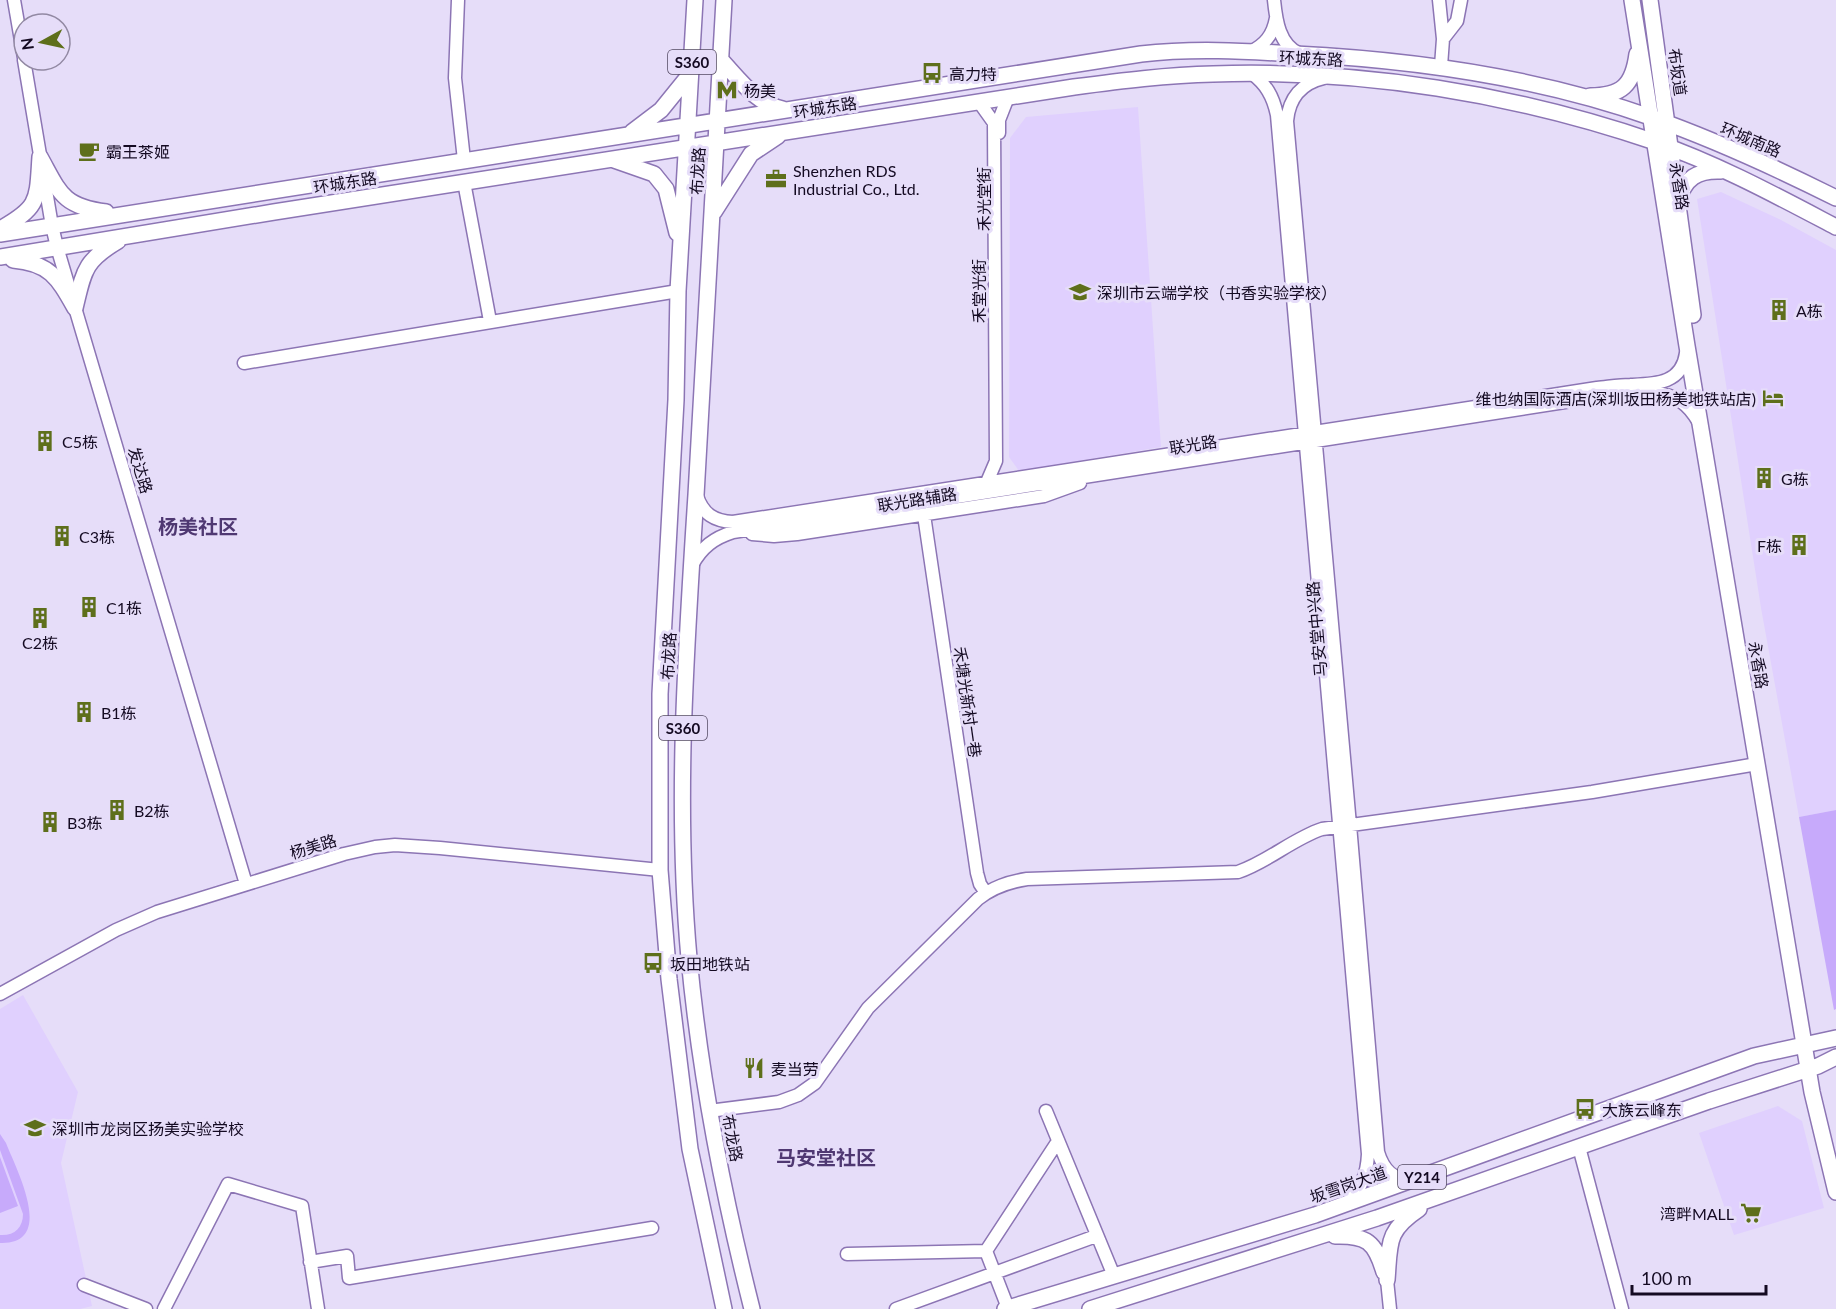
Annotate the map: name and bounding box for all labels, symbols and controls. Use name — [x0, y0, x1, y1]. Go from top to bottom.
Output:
north arrow — [12, 12, 72, 72]
text: N — [16, 37, 37, 52]
street label: 环城东路 — [1279, 47, 1343, 69]
street label: 布坂道 — [1665, 47, 1691, 97]
road number: S360 — [668, 50, 716, 74]
bus stop icon: 高力特 — [920, 61, 944, 85]
place label: 高力特 — [949, 64, 997, 83]
metro station icon: 杨美 — [715, 78, 739, 102]
place label: 杨美 — [744, 81, 776, 100]
street label: 环城东路 — [792, 93, 858, 121]
street label: 环城南路 — [1718, 118, 1784, 160]
cafe icon: 霸王茶姬 — [77, 139, 101, 163]
place label: 霸王茶姬 — [106, 142, 170, 161]
street label: 布龙路 — [686, 147, 708, 195]
place label: Shenzhen RDS Industrial Co., Ltd. — [793, 161, 919, 198]
street label: 永香路 — [1667, 161, 1693, 211]
office icon: Shenzhen RDS Industrial Co., Ltd. — [764, 167, 788, 191]
street label: 禾光堂街 — [974, 167, 993, 231]
street label: 环城东路 — [312, 168, 378, 196]
street label: 禾堂光街 — [969, 259, 988, 323]
school or university icon: 深圳市云端学校（书香实验学校） — [1068, 280, 1092, 304]
place label: 深圳市云端学校（书香实验学校） — [1097, 283, 1337, 302]
building icon: A栋 — [1767, 298, 1791, 322]
place label: A栋 — [1796, 301, 1823, 320]
hotel icon: 维也纳国际酒店(深圳坂田杨美地铁站店) — [1761, 386, 1785, 410]
place label: 维也纳国际酒店(深圳坂田杨美地铁站店) — [1475, 389, 1756, 408]
building icon: C5栋 — [33, 429, 57, 453]
street label: 联光路 — [1168, 431, 1218, 457]
place label: C5栋 — [62, 432, 98, 451]
street label: 发达路 — [125, 444, 157, 496]
building icon: G栋 — [1752, 466, 1776, 490]
place label: G栋 — [1781, 469, 1809, 488]
street label: 联光路辅路 — [876, 483, 958, 515]
district label: 杨美社区 — [158, 514, 238, 538]
building icon: C3栋 — [50, 524, 74, 548]
place label: C3栋 — [79, 527, 115, 546]
building icon: F栋 — [1787, 533, 1811, 557]
place label: F栋 — [1757, 536, 1782, 555]
street label: 马安堂中兴路 — [1302, 580, 1330, 678]
building icon: C1栋 — [77, 595, 101, 619]
place label: C1栋 — [106, 598, 142, 617]
building icon: C2栋 — [28, 606, 52, 630]
street label: 布龙路 — [657, 632, 679, 680]
place label: C2栋 — [22, 633, 58, 652]
street label: 永香路 — [1745, 640, 1773, 690]
street label: 禾塘光新村一巷 — [951, 645, 985, 759]
building icon: B1栋 — [72, 700, 96, 724]
place label: B1栋 — [101, 703, 137, 722]
road number: S360 — [659, 716, 707, 740]
building icon: B2栋 — [105, 798, 129, 822]
place label: B2栋 — [134, 801, 170, 820]
building icon: B3栋 — [38, 810, 62, 834]
place label: B3栋 — [67, 813, 103, 832]
street label: 杨美路 — [287, 830, 339, 862]
bus stop icon: 坂田地铁站 — [641, 951, 665, 975]
place label: 坂田地铁站 — [670, 954, 750, 973]
restaurant icon: 麦当劳 — [742, 1056, 766, 1080]
place label: 麦当劳 — [771, 1059, 819, 1078]
bus stop icon: 大族云峰东 — [1573, 1097, 1597, 1121]
place label: 大族云峰东 — [1602, 1100, 1682, 1119]
street label: 布龙路 — [719, 1113, 747, 1163]
school or university icon: 深圳市龙岗区扬美实验学校 — [23, 1116, 47, 1140]
place label: 深圳市龙岗区扬美实验学校 — [52, 1119, 244, 1138]
district label: 马安堂社区 — [776, 1145, 876, 1169]
street label: 坂雪岗大道 — [1307, 1162, 1389, 1206]
road number: Y214 — [1398, 1165, 1446, 1189]
supermarket icon: 湾畔MALL — [1739, 1201, 1763, 1225]
place label: 湾畔MALL — [1660, 1204, 1734, 1223]
scale bar — [1632, 1258, 1766, 1296]
text: 100 m — [1641, 1267, 1692, 1289]

